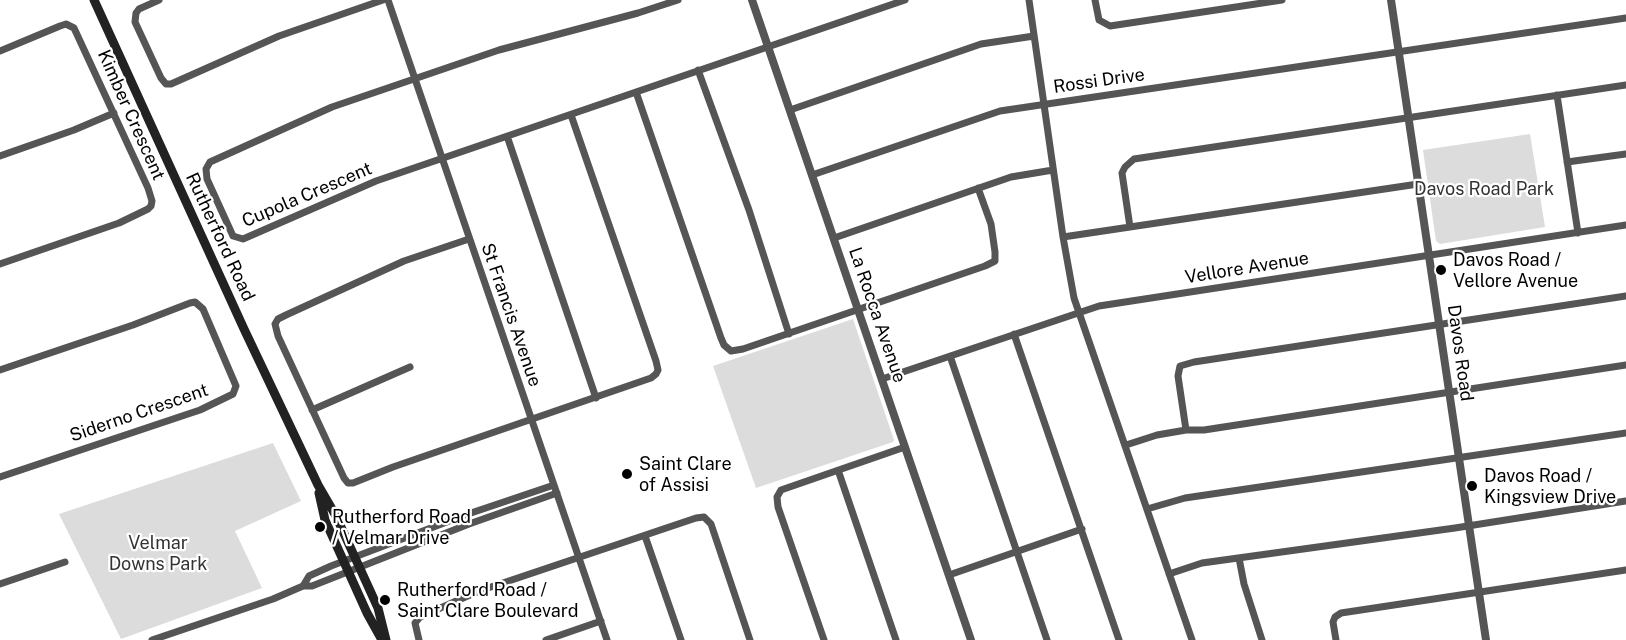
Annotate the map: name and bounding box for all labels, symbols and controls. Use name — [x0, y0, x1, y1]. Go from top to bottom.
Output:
street label: Kimber Crescent — [93, 47, 169, 183]
street label: Rossi Drive — [1052, 64, 1146, 98]
street label: Cupola Crescent — [239, 158, 375, 232]
street label: Rutherford Road — [181, 169, 259, 305]
park label: Davos Road Park — [1414, 178, 1554, 200]
street label: St Francis Avenue — [476, 240, 546, 390]
street label: La Rocca Avenue — [844, 244, 910, 386]
street label: Vellore Avenue — [1184, 248, 1310, 288]
place label: Davos Road / Vellore Avenue — [1453, 249, 1578, 292]
marker: Davos Road / Vellore Avenue — [1434, 263, 1448, 277]
street label: Davos Road — [1443, 303, 1477, 403]
street label: Siderno Crescent — [67, 379, 211, 447]
place label: Saint Clare of Assisi — [639, 453, 732, 496]
place label: Davos Road / Kingsview Drive — [1484, 465, 1616, 508]
marker: Saint Clare of Assisi — [620, 467, 634, 481]
marker: Davos Road / Kingsview Drive — [1465, 479, 1479, 493]
place label: Rutherford Road / Velmar Drive — [332, 506, 471, 548]
marker: Rutherford Road / Velmar Drive — [313, 520, 327, 534]
park label: Velmar Downs Park — [109, 532, 207, 574]
place label: Rutherford Road / Saint Clare Boulevard — [397, 579, 578, 622]
marker: Rutherford Road / Saint Clare Boulevard — [378, 593, 392, 607]

